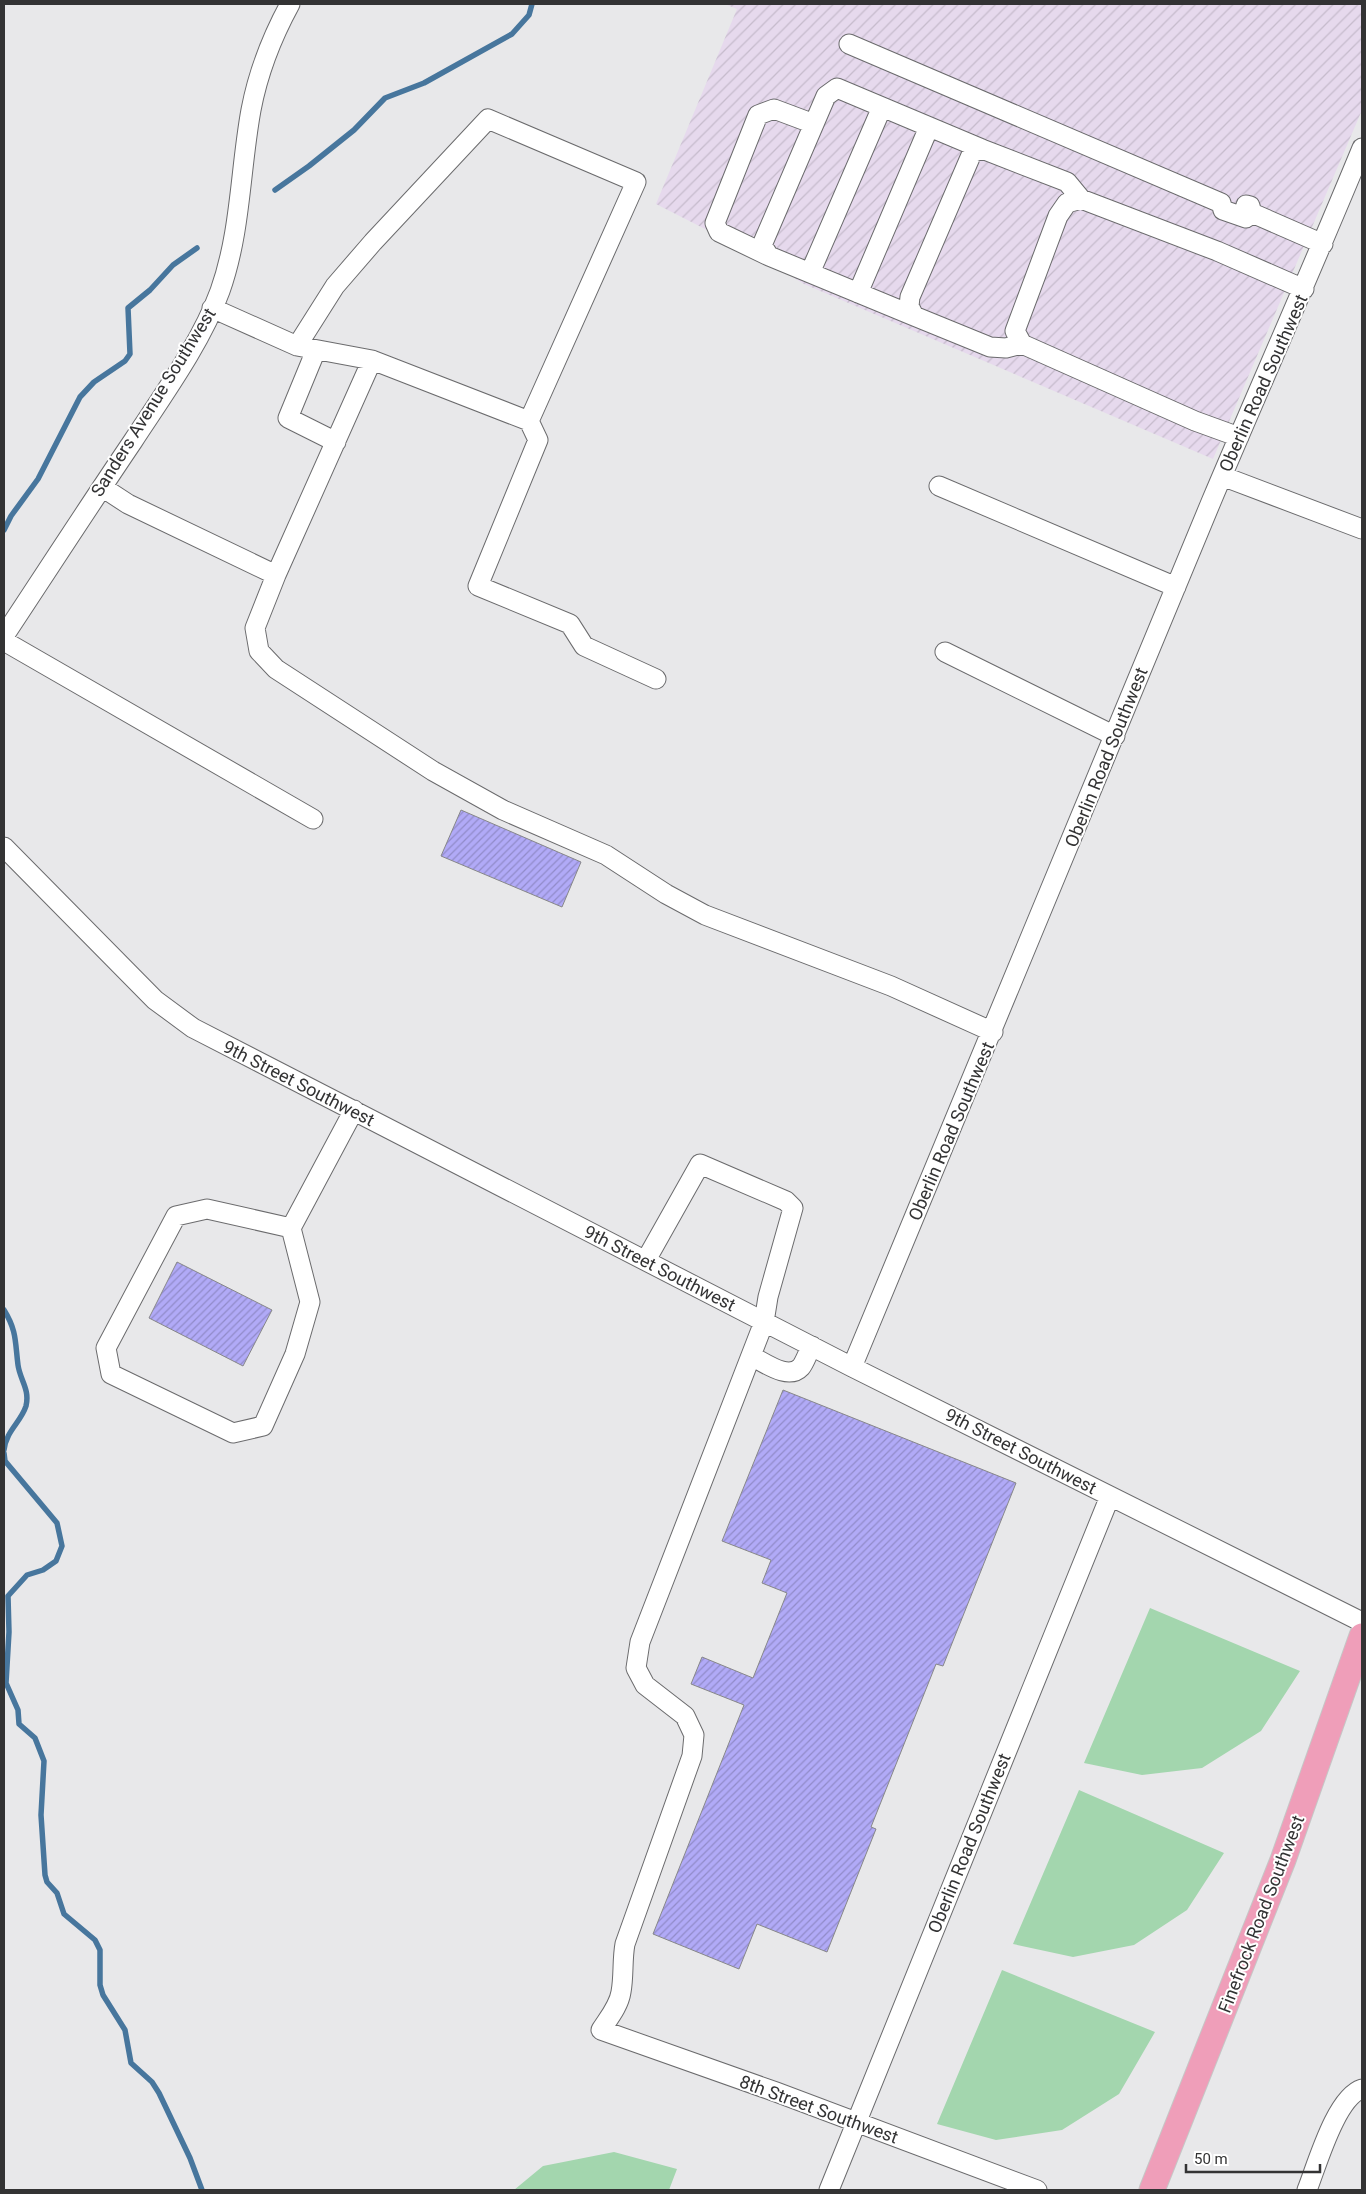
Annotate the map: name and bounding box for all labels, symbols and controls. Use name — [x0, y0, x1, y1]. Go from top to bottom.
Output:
street label: Oberlin Road Southwest — [1214, 291, 1312, 475]
street label: Sanders Avenue Southwest — [86, 304, 220, 500]
street label: Oberlin Road Southwest — [1060, 664, 1152, 850]
street label: 9th Street Southwest — [220, 1036, 378, 1130]
street label: Oberlin Road Southwest — [904, 1038, 998, 1223]
street label: 9th Street Southwest — [581, 1221, 739, 1315]
street label: 9th Street Southwest — [942, 1404, 1100, 1498]
street label: Oberlin Road Southwest — [923, 1750, 1015, 1936]
street label: Finefrock Road Southwest — [1214, 1812, 1308, 2016]
street label: 8th Street Southwest — [737, 2071, 901, 2148]
scale bar — [1186, 2142, 1320, 2174]
text: 50 m — [1194, 2150, 1228, 2168]

